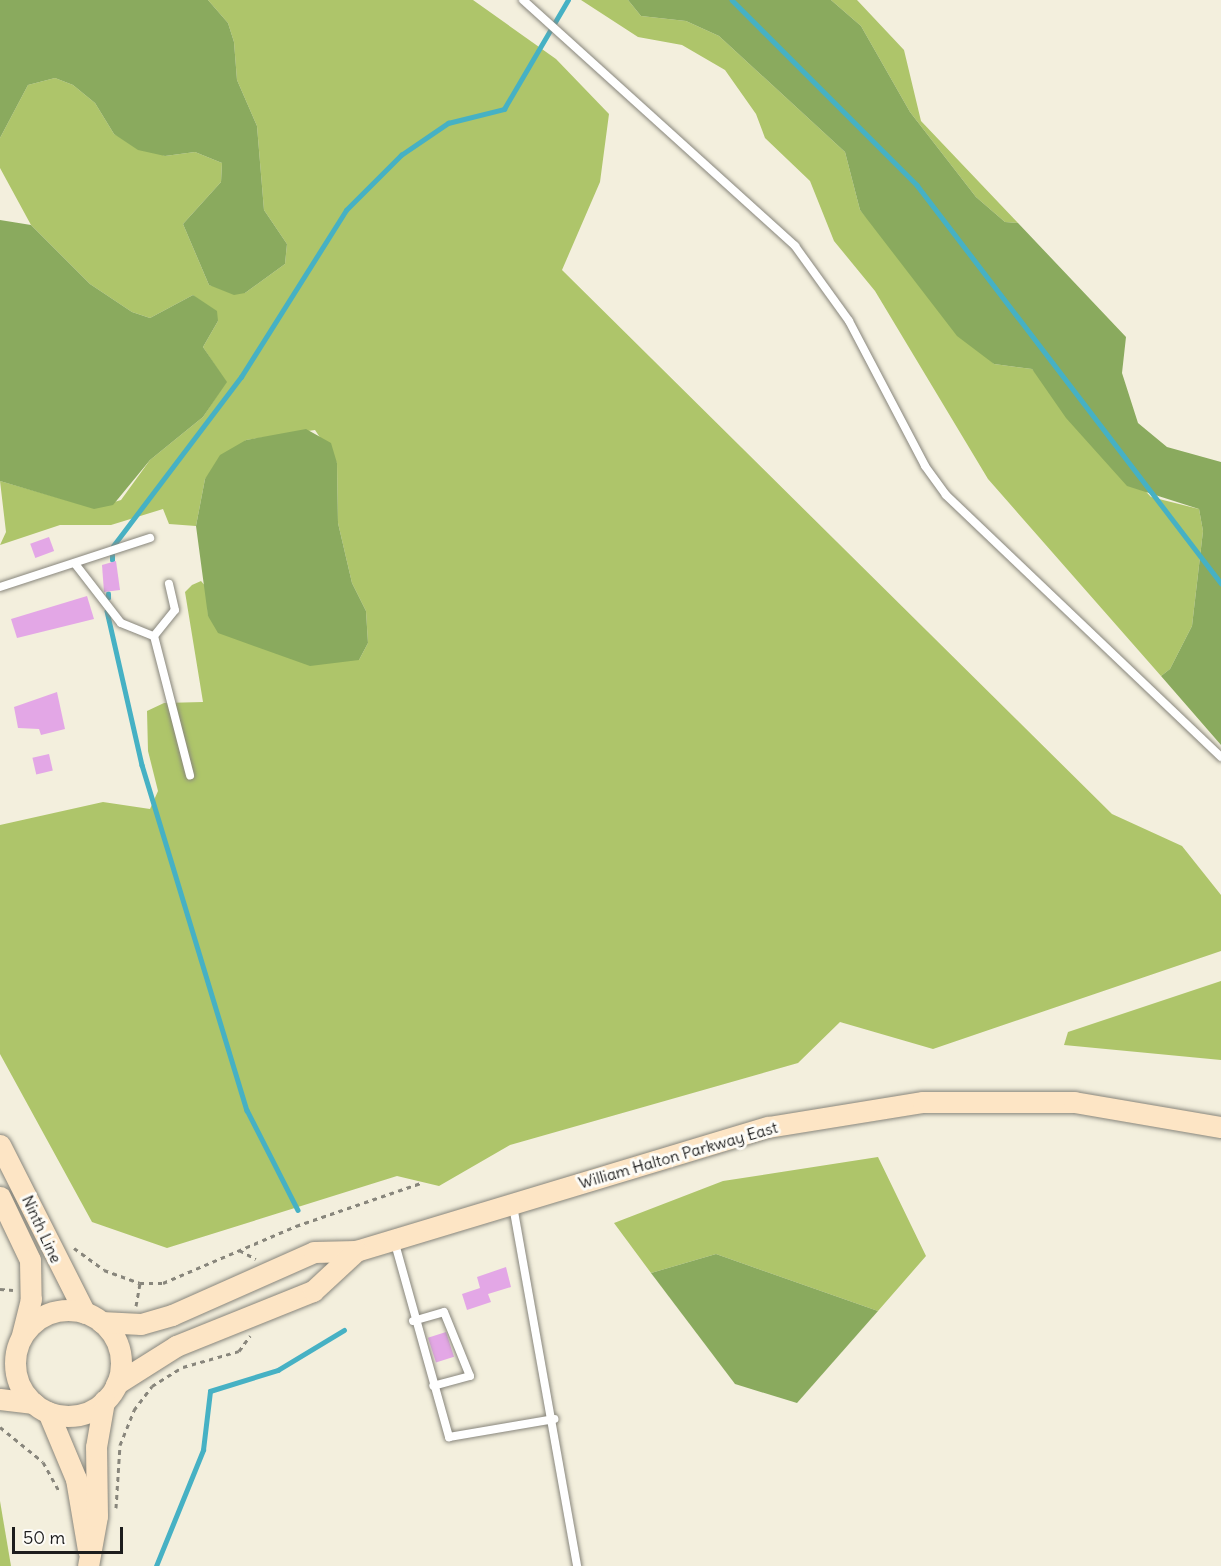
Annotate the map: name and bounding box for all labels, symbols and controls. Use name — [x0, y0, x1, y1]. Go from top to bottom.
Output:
street label: William Halton Parkway East — [576, 1117, 780, 1193]
street label: Ninth Line — [18, 1192, 66, 1266]
scale bar — [15, 1515, 126, 1553]
text: 50 m — [23, 1526, 65, 1549]

